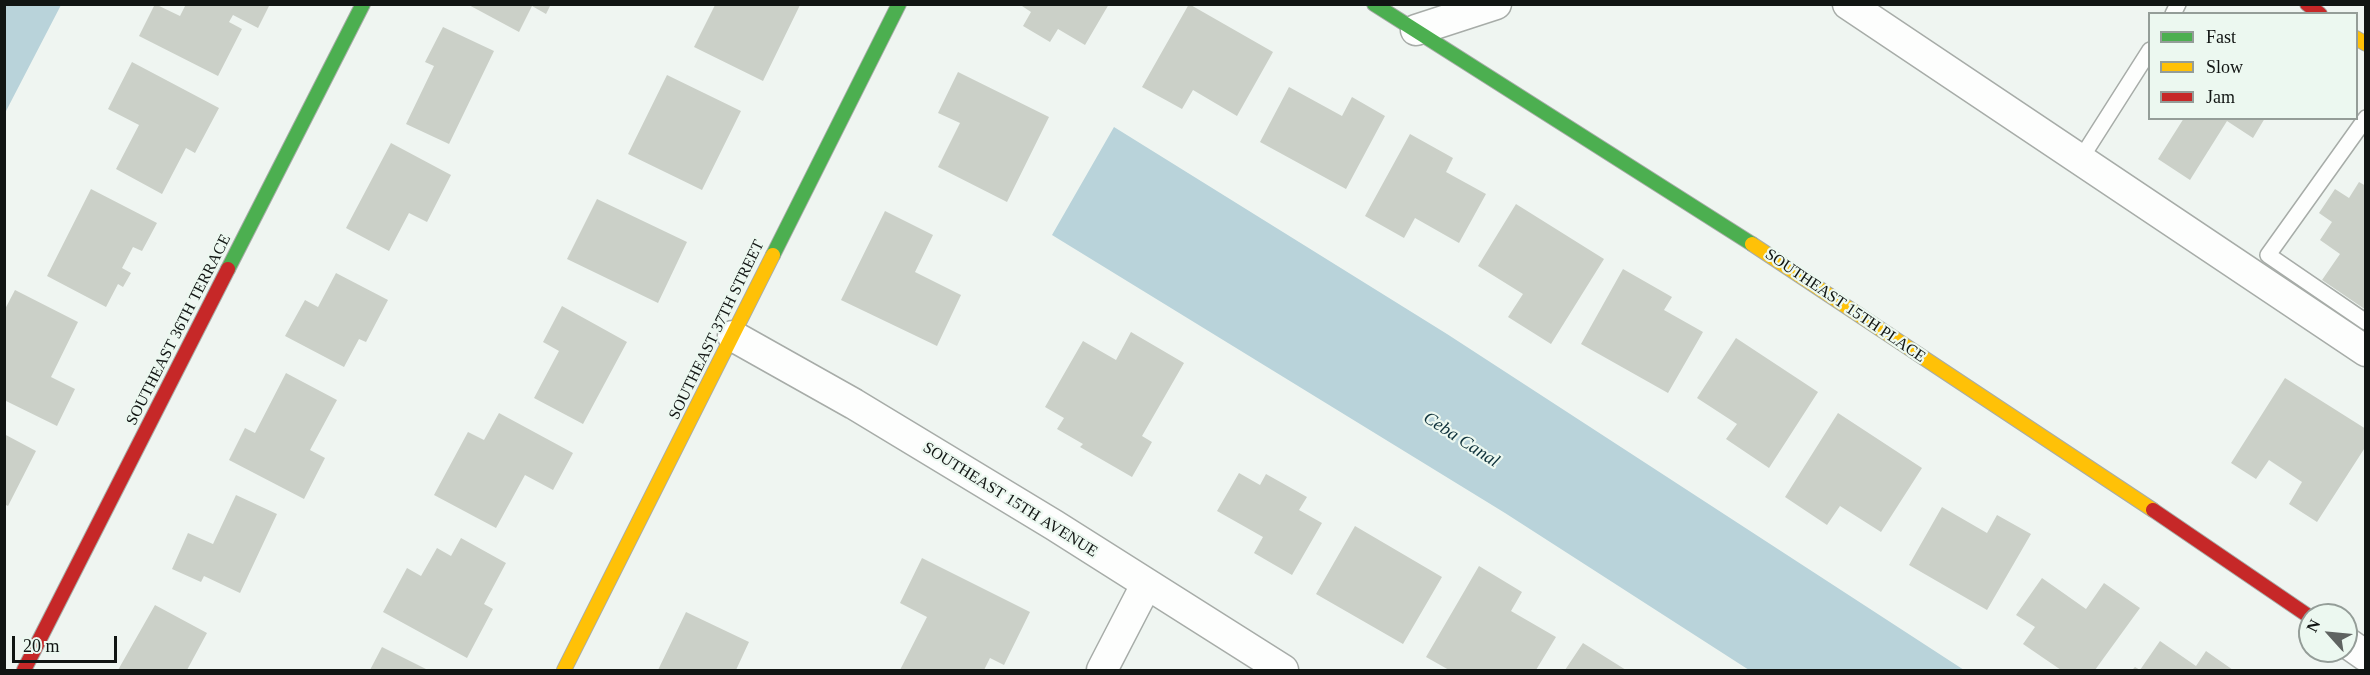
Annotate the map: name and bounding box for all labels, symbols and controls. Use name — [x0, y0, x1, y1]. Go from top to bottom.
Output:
legend — [2148, 12, 2358, 120]
text: Fast — [2206, 27, 2236, 47]
text: Slow — [2206, 57, 2243, 77]
text: Jam — [2206, 87, 2235, 107]
street label: SOUTHEAST 36TH TERRACE — [122, 231, 236, 429]
street label: SOUTHEAST 37TH STREET — [665, 237, 769, 423]
street label: SOUTHEAST 15TH PLACE — [1761, 245, 1929, 367]
water label: Ceba Canal — [1419, 407, 1503, 473]
street label: SOUTHEAST 15TH AVENUE — [919, 438, 1101, 562]
north arrow — [2298, 603, 2358, 663]
text: N — [2303, 616, 2323, 635]
scale bar — [15, 624, 120, 662]
text: 20 m — [23, 636, 60, 656]

